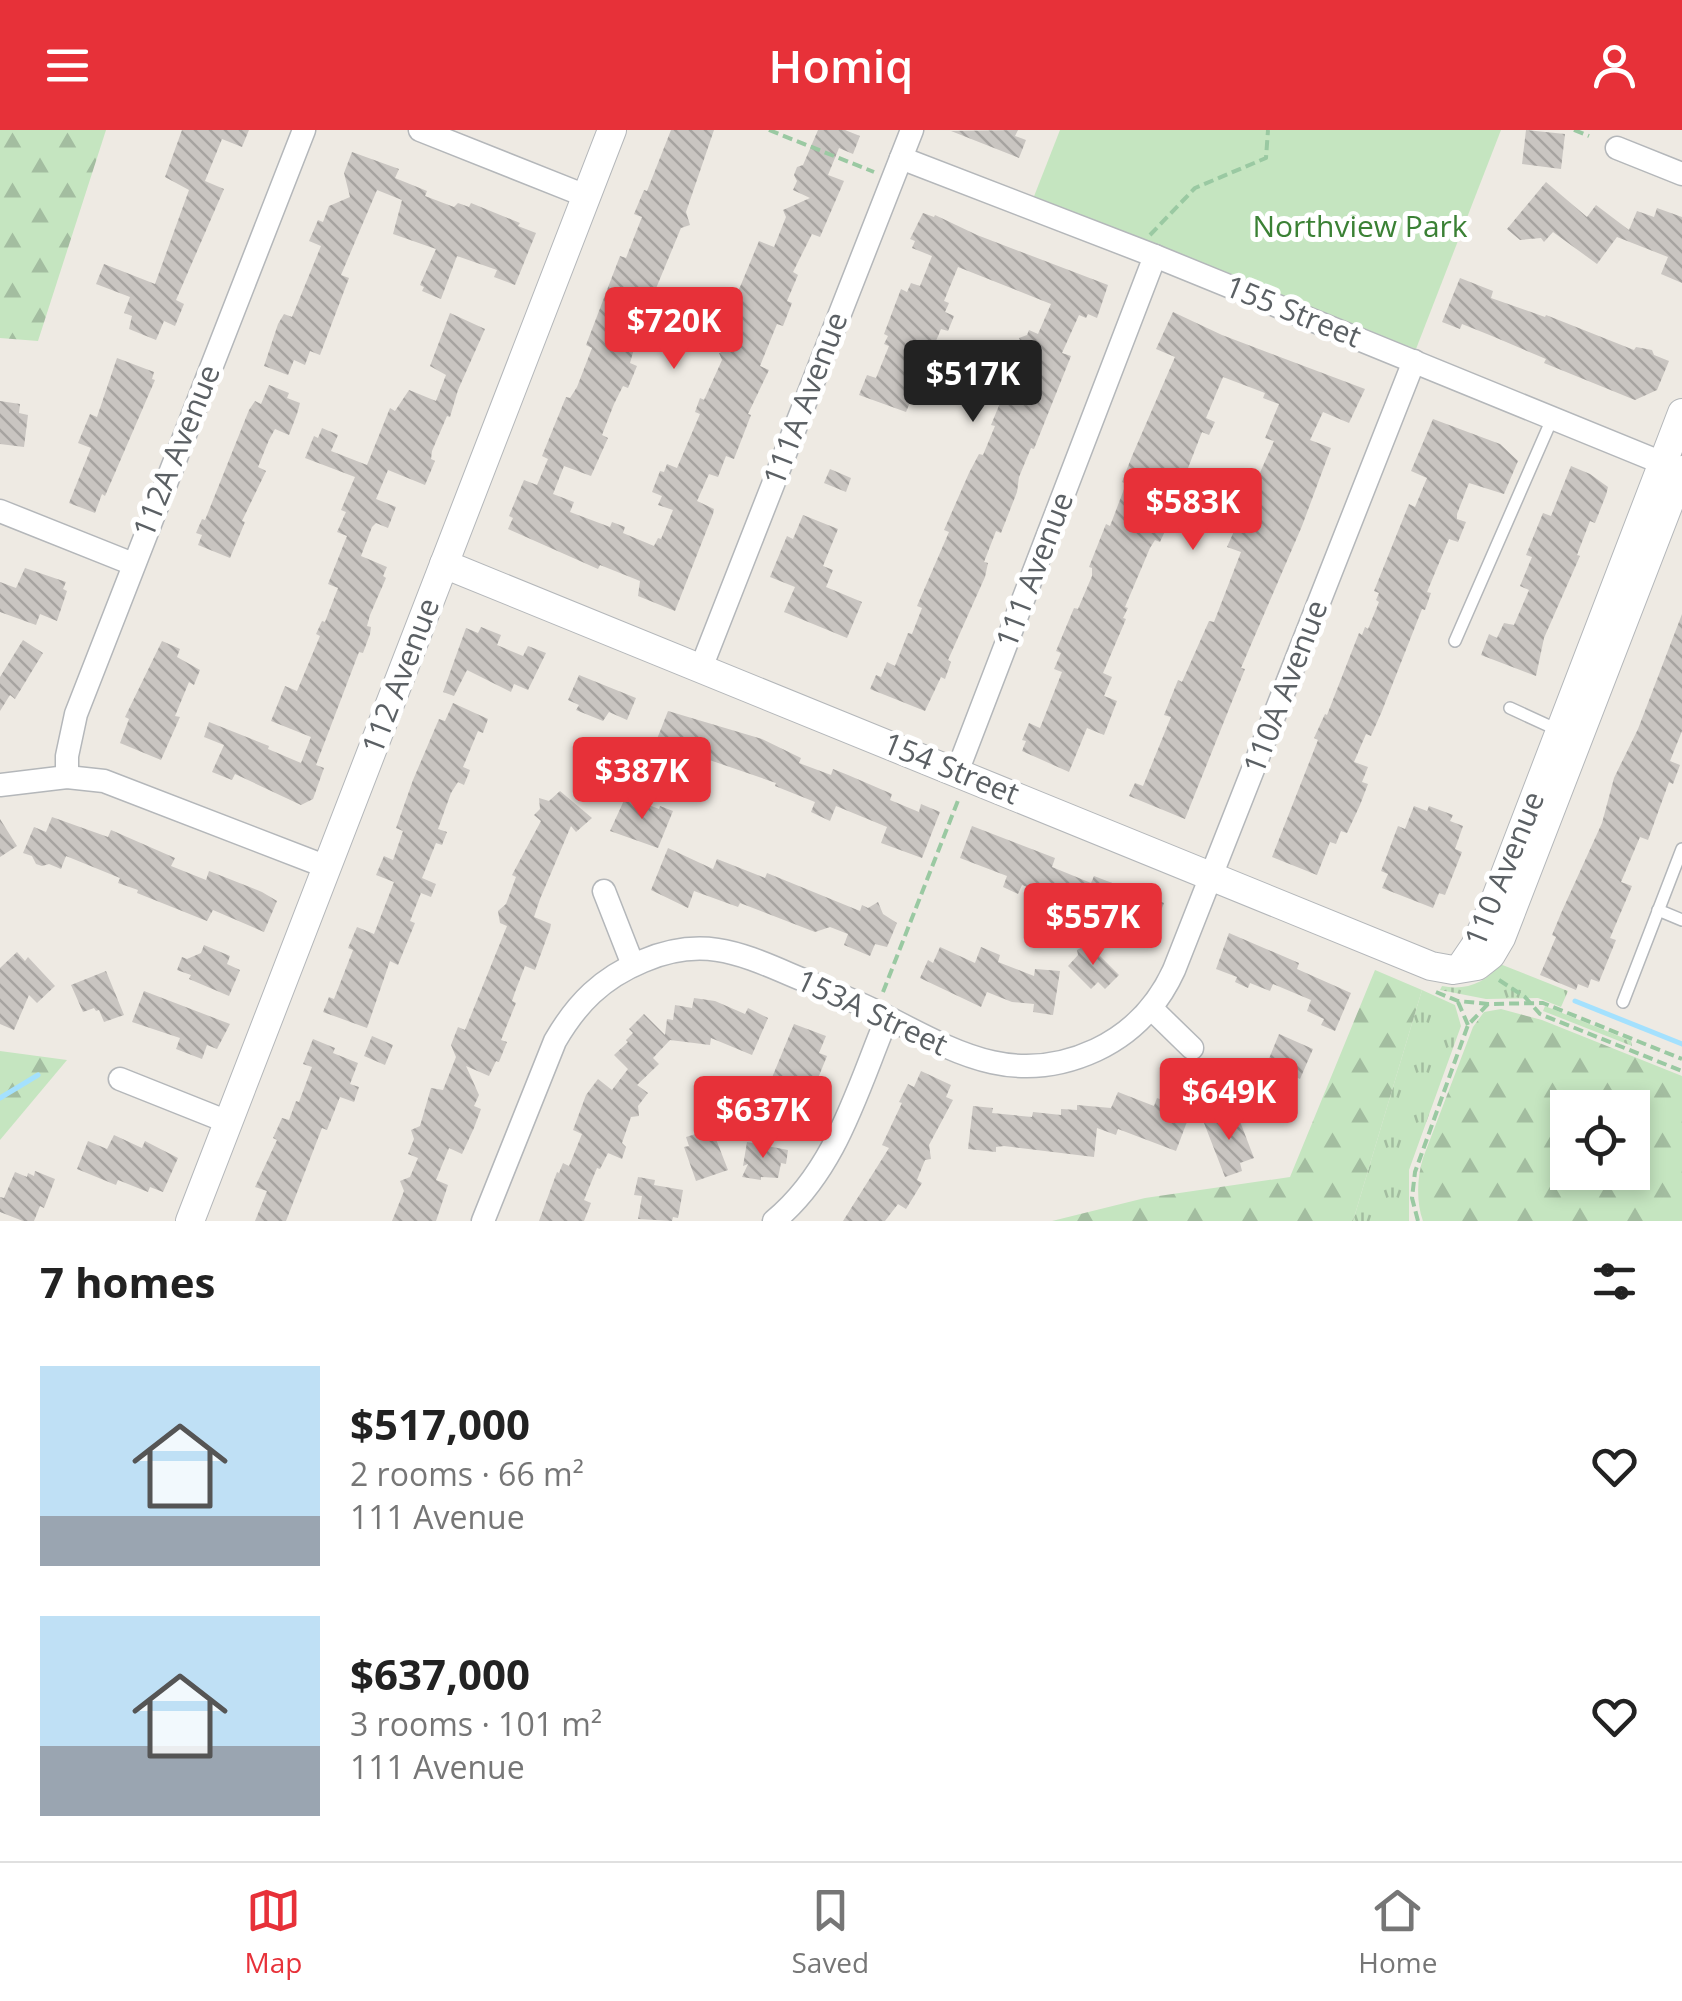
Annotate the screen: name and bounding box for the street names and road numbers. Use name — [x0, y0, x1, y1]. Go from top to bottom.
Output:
street label: 155 Street — [1220, 265, 1368, 356]
street label: 111A Avenue — [753, 306, 856, 491]
street label: 112A Avenue — [122, 358, 229, 543]
street label: 111 Avenue — [985, 486, 1082, 653]
street label: 112 Avenue — [351, 592, 448, 759]
street label: 110A Avenue — [1233, 594, 1336, 779]
street label: 154 Street — [878, 722, 1026, 813]
street label: 110 Avenue — [1454, 785, 1553, 952]
street label: 153A Street — [791, 959, 955, 1064]

